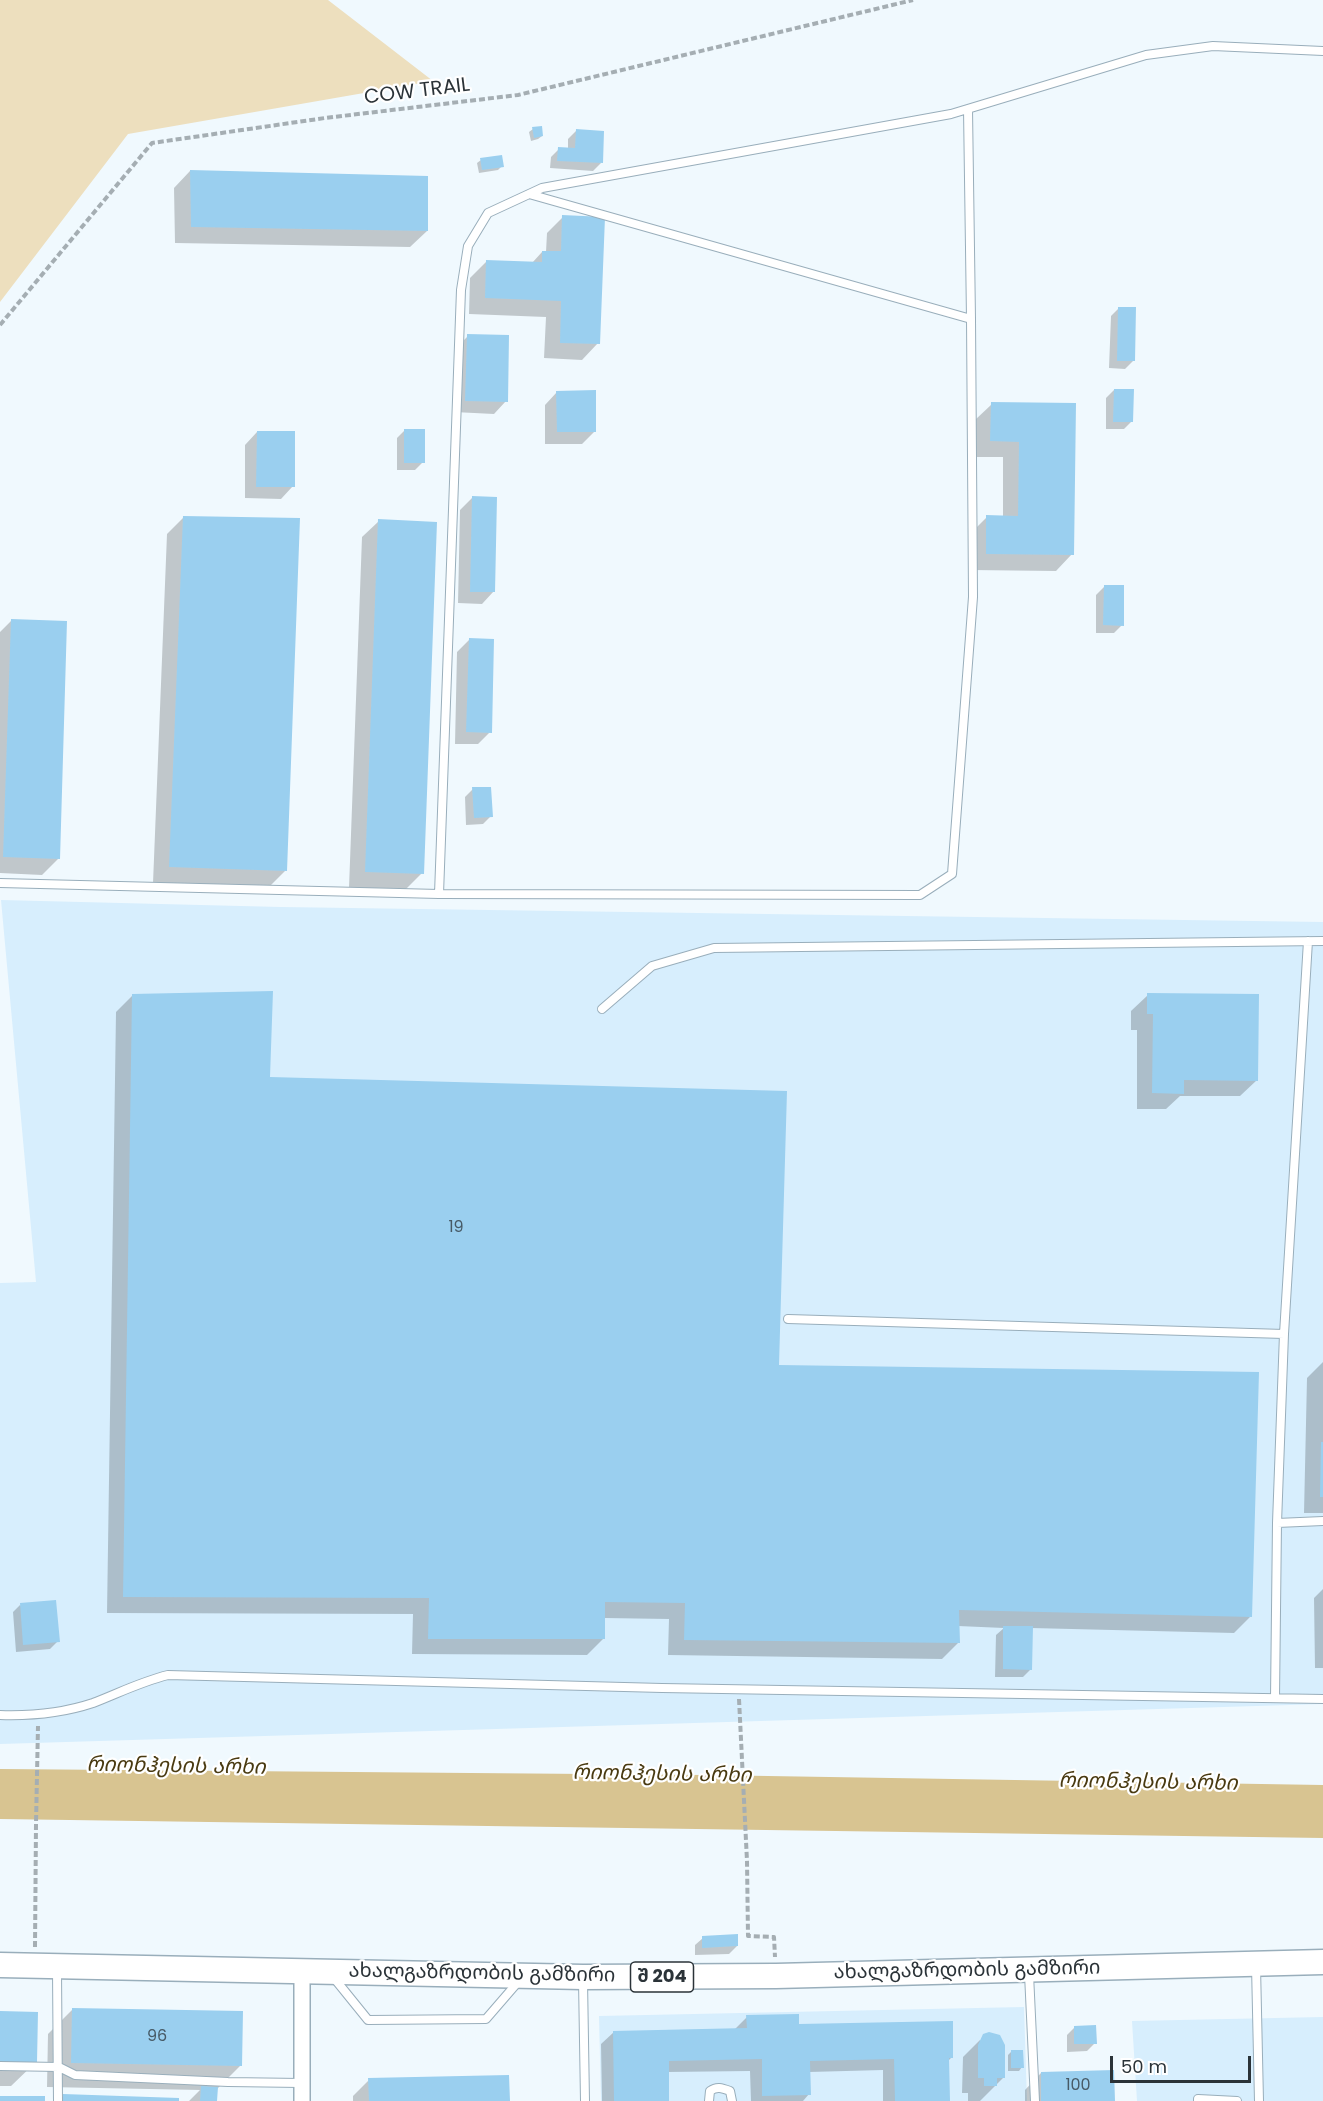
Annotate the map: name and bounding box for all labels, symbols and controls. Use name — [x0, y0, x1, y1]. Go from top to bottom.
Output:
street label: COW TRAIL — [363, 74, 471, 110]
house number: 19 — [448, 1218, 464, 1238]
water label: რიონჰესის არხი — [86, 1753, 266, 1781]
water label: რიონჰესის არხი — [572, 1761, 752, 1789]
water label: რიონჰესის არხი — [1058, 1769, 1238, 1797]
street label: ახალგაზრდობის გამზირი — [833, 1957, 1101, 1985]
street label: ახალგაზრდობის გამზირი — [348, 1960, 616, 1988]
road number: შ 204 — [630, 1962, 694, 1992]
house number: 96 — [147, 2027, 167, 2047]
scale bar — [1113, 2044, 1254, 2082]
text: 50 m — [1121, 2054, 1167, 2079]
house number: 100 — [1065, 2076, 1091, 2096]

